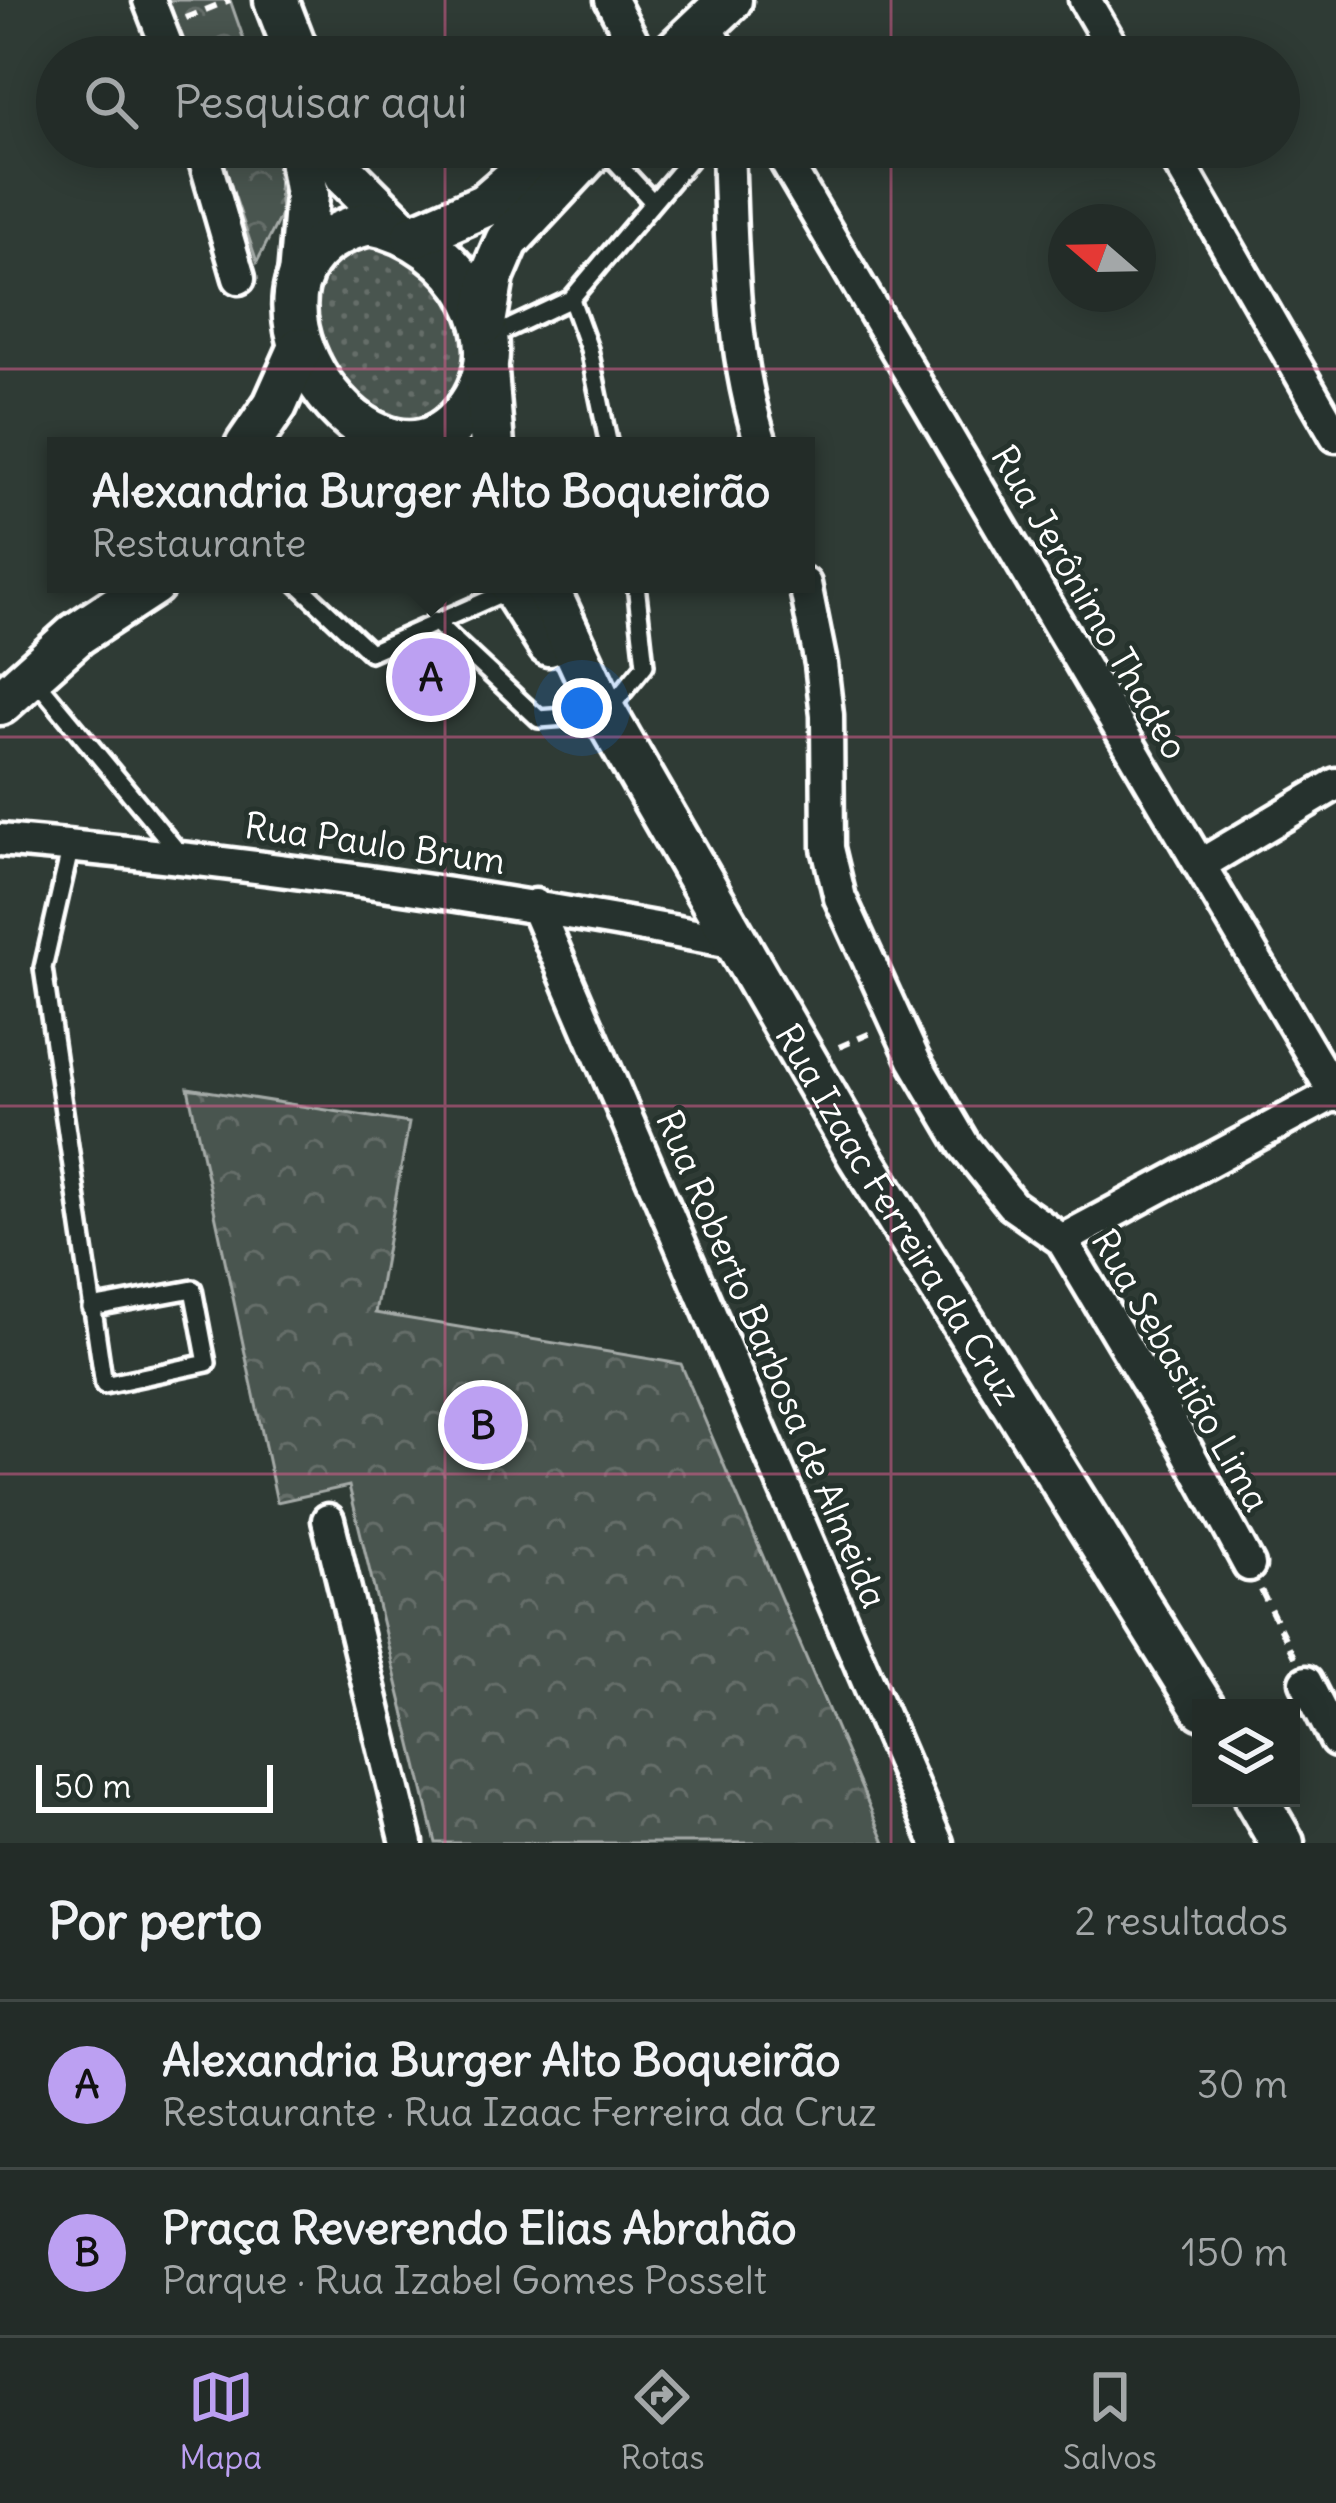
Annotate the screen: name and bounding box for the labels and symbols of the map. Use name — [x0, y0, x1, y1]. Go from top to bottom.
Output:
north arrow — [1048, 204, 1156, 312]
street label: Rua Jerônimo Thadeo — [981, 437, 1198, 767]
pin: A — [392, 632, 470, 722]
your location — [552, 678, 612, 738]
street label: Rua Paulo Brum — [242, 803, 508, 884]
street label: Rua Izaac Ferreira da Cruz — [765, 1016, 1031, 1413]
street label: Rua Roberto Barbosa de Almeida — [646, 1104, 897, 1615]
street label: Rua Sebastião Lima — [1082, 1221, 1280, 1519]
pin: B — [444, 1380, 522, 1470]
scale bar — [36, 1759, 273, 1812]

